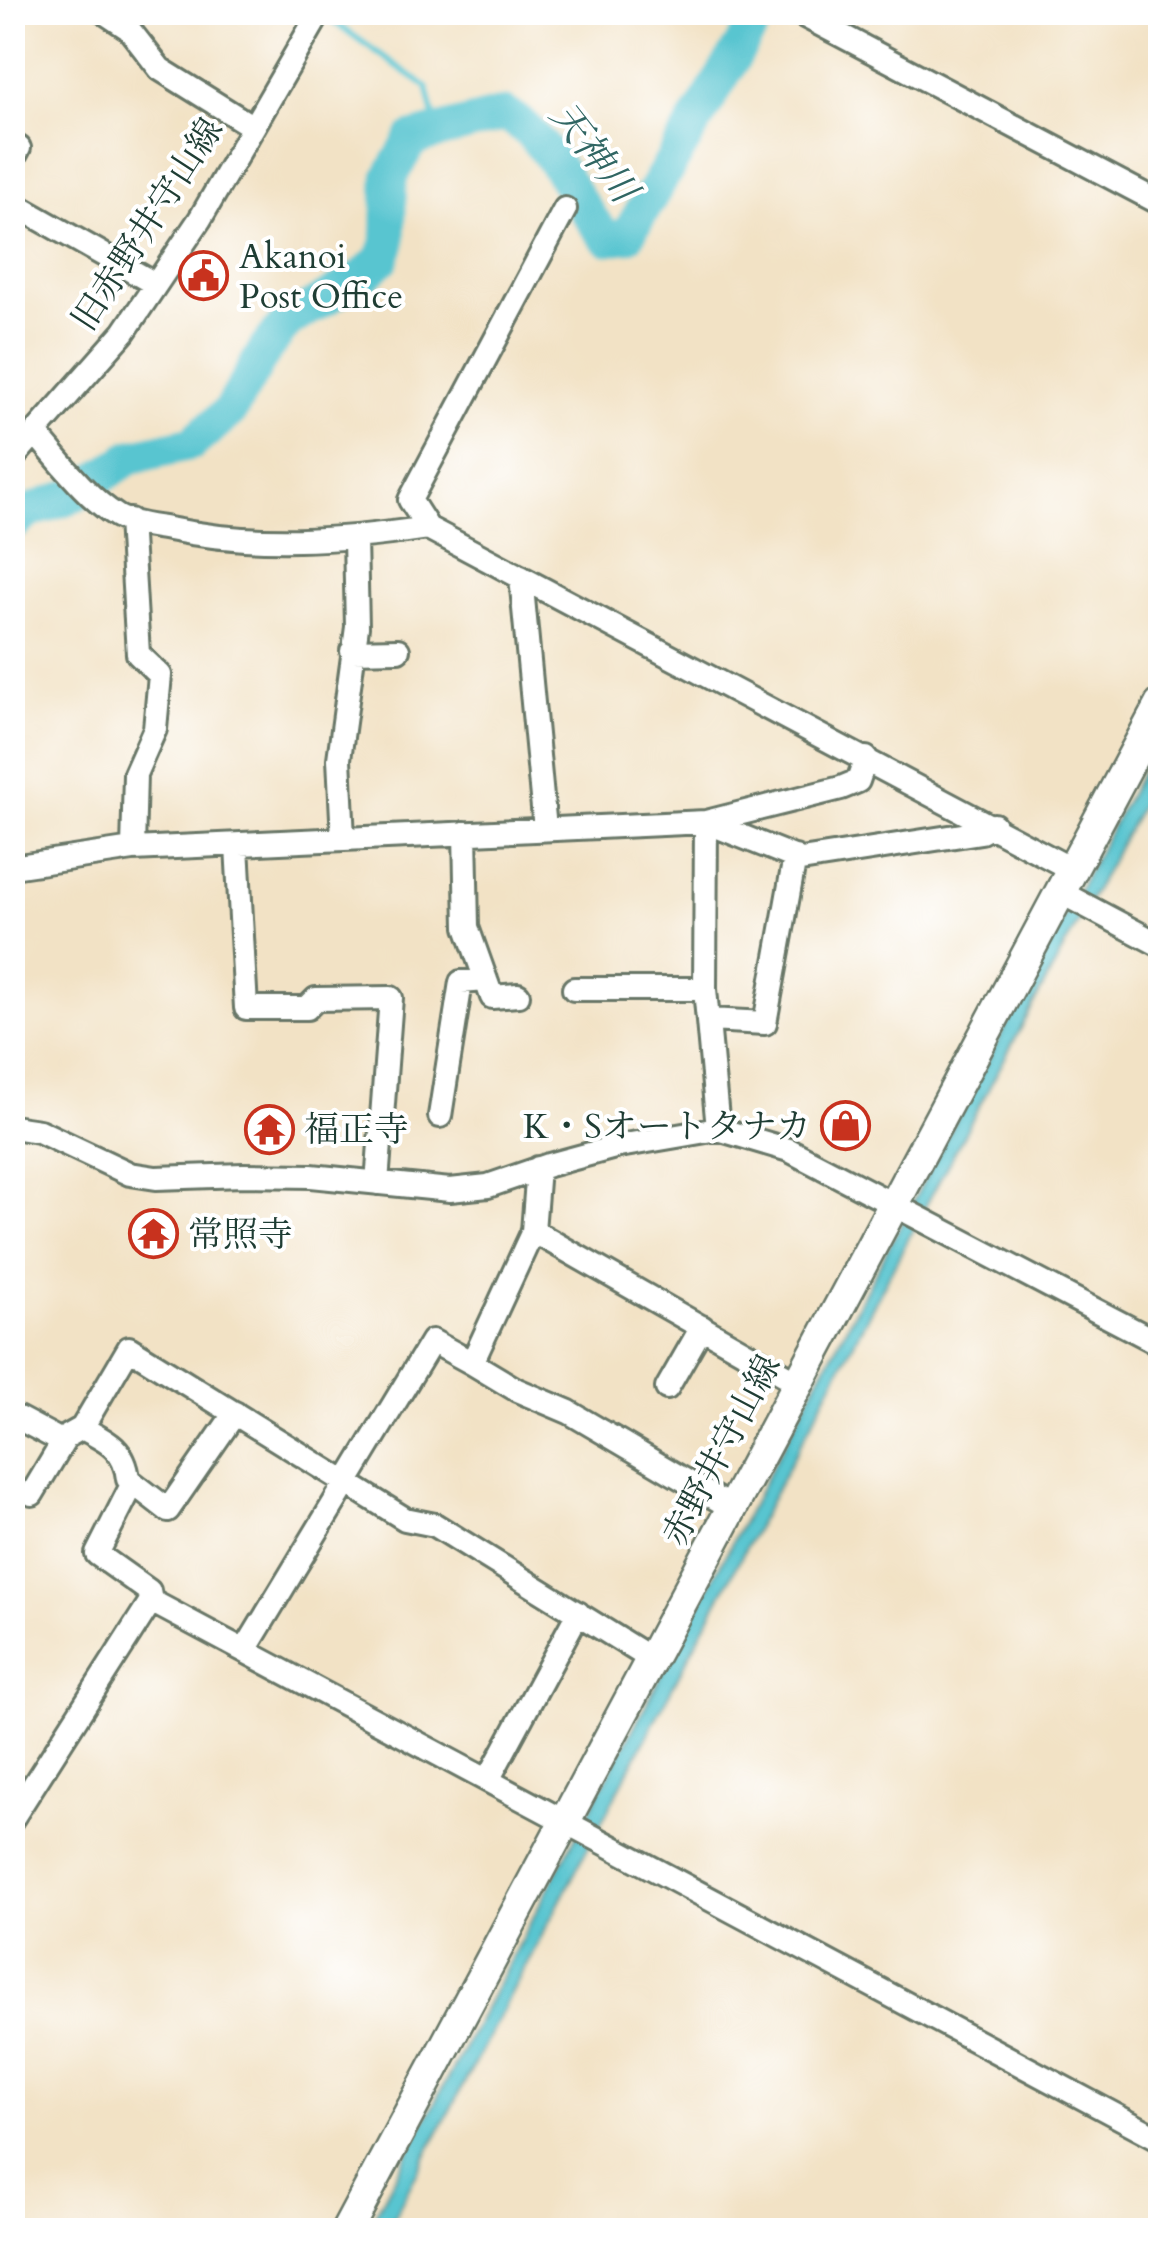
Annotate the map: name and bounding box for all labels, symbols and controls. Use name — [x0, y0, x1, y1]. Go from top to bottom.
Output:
water label: 天神川 — [538, 92, 651, 217]
street label: 旧赤野井守山線 — [61, 109, 235, 340]
place label: Akanoi Post Office — [239, 233, 403, 321]
public building icon: Akanoi Post Office — [178, 250, 230, 302]
shop icon: K・Sオートタナカ — [820, 1100, 872, 1152]
temple icon: 福正寺 — [243, 1103, 295, 1155]
place label: K・Sオートタナカ — [523, 1103, 811, 1151]
place label: 福正寺 — [304, 1106, 409, 1154]
temple icon: 常照寺 — [127, 1208, 179, 1260]
place label: 常照寺 — [188, 1211, 293, 1259]
street label: 赤野井守山線 — [651, 1346, 792, 1554]

